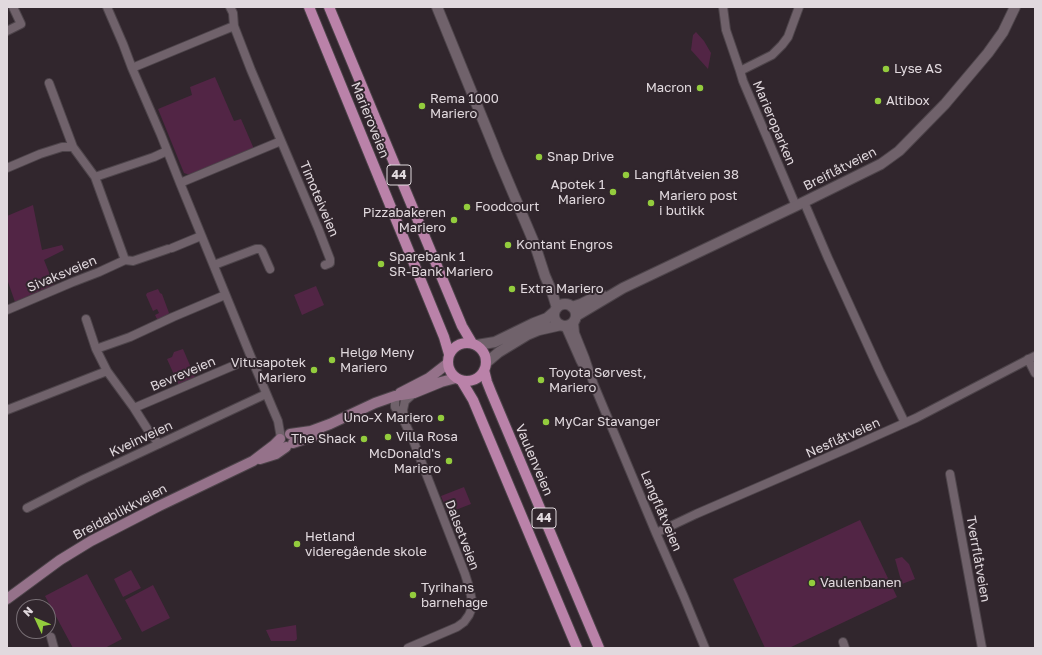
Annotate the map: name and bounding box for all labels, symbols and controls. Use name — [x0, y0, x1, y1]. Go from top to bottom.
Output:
place label: Lyse AS — [894, 61, 942, 77]
marker: Lyse AS — [881, 64, 891, 74]
street label: Marieroparken — [749, 78, 799, 168]
street label: Marieroveien — [348, 80, 392, 160]
place label: Macron — [646, 80, 692, 96]
marker: Macron — [695, 83, 705, 93]
place label: Rema 1000 Mariero — [430, 91, 499, 122]
place label: Altibox — [886, 93, 930, 109]
marker: Altibox — [873, 96, 883, 106]
marker: Rema 1000 Mariero — [417, 101, 427, 111]
street label: Breiflåtveien — [801, 144, 879, 194]
place label: Snap Drive — [547, 149, 614, 165]
marker: Snap Drive — [534, 152, 544, 162]
street label: Timoteiveien — [296, 159, 342, 239]
road number: 44 — [387, 165, 411, 185]
place label: Langflåtveien 38 — [634, 167, 739, 183]
marker: Langflåtveien 38 — [621, 170, 631, 180]
place label: Apotek 1 Mariero — [551, 177, 605, 208]
marker: Apotek 1 Mariero — [608, 187, 618, 197]
place label: Mariero post i butikk — [659, 188, 737, 219]
marker: Mariero post i butikk — [646, 198, 656, 208]
place label: Foodcourt — [475, 199, 539, 215]
marker: Foodcourt — [462, 202, 472, 212]
place label: Pizzabakeren Mariero — [363, 205, 446, 236]
marker: Pizzabakeren Mariero — [449, 215, 459, 225]
place label: Kontant Engros — [516, 237, 613, 253]
marker: Kontant Engros — [503, 240, 513, 250]
place label: Sparebank 1 SR-Bank Mariero — [389, 249, 493, 280]
street label: Sivaksveien — [25, 252, 99, 296]
marker: Sparebank 1 SR-Bank Mariero — [376, 259, 386, 269]
place label: Extra Mariero — [520, 281, 603, 297]
marker: Extra Mariero — [507, 284, 517, 294]
place label: Helgø Meny Mariero — [340, 345, 414, 376]
street label: Bevreveien — [148, 353, 218, 395]
place label: Vitusapotek Mariero — [231, 355, 306, 386]
marker: Helgø Meny Mariero — [327, 355, 337, 365]
marker: Vitusapotek Mariero — [309, 365, 319, 375]
place label: Toyota Sørvest, Mariero — [549, 365, 647, 396]
marker: Toyota Sørvest, Mariero — [536, 375, 546, 385]
place label: Uno-X Mariero — [344, 410, 433, 426]
marker: Uno-X Mariero — [436, 413, 446, 423]
place label: MyCar Stavanger — [554, 414, 660, 430]
street label: Nesflåtveien — [804, 415, 882, 461]
marker: MyCar Stavanger — [541, 417, 551, 427]
street label: Kveinveien — [107, 418, 175, 460]
street label: Vaulenveien — [512, 422, 556, 498]
place label: Villa Rosa — [396, 429, 458, 445]
place label: The Shack — [291, 431, 356, 447]
marker: Villa Rosa — [383, 432, 393, 442]
marker: The Shack — [359, 434, 369, 444]
place label: McDonald's Mariero — [369, 446, 441, 477]
marker: McDonald's Mariero — [444, 456, 454, 466]
street label: Langflåtveien — [637, 468, 685, 554]
street label: Breidablikkveien — [70, 481, 170, 543]
street label: Dalsetveien — [441, 498, 483, 572]
road number: 44 — [532, 508, 556, 528]
street label: Tverrflåtveien — [963, 515, 993, 603]
place label: Hetland videregående skole — [305, 529, 427, 560]
marker: Hetland videregående skole — [292, 539, 302, 549]
place label: Vaulenbanen — [820, 575, 902, 591]
marker: Vaulenbanen — [807, 578, 817, 588]
place label: Tyrihans barnehage — [421, 580, 488, 611]
marker: Tyrihans barnehage — [408, 590, 418, 600]
north arrow — [16, 599, 56, 639]
text: N — [20, 603, 35, 619]

